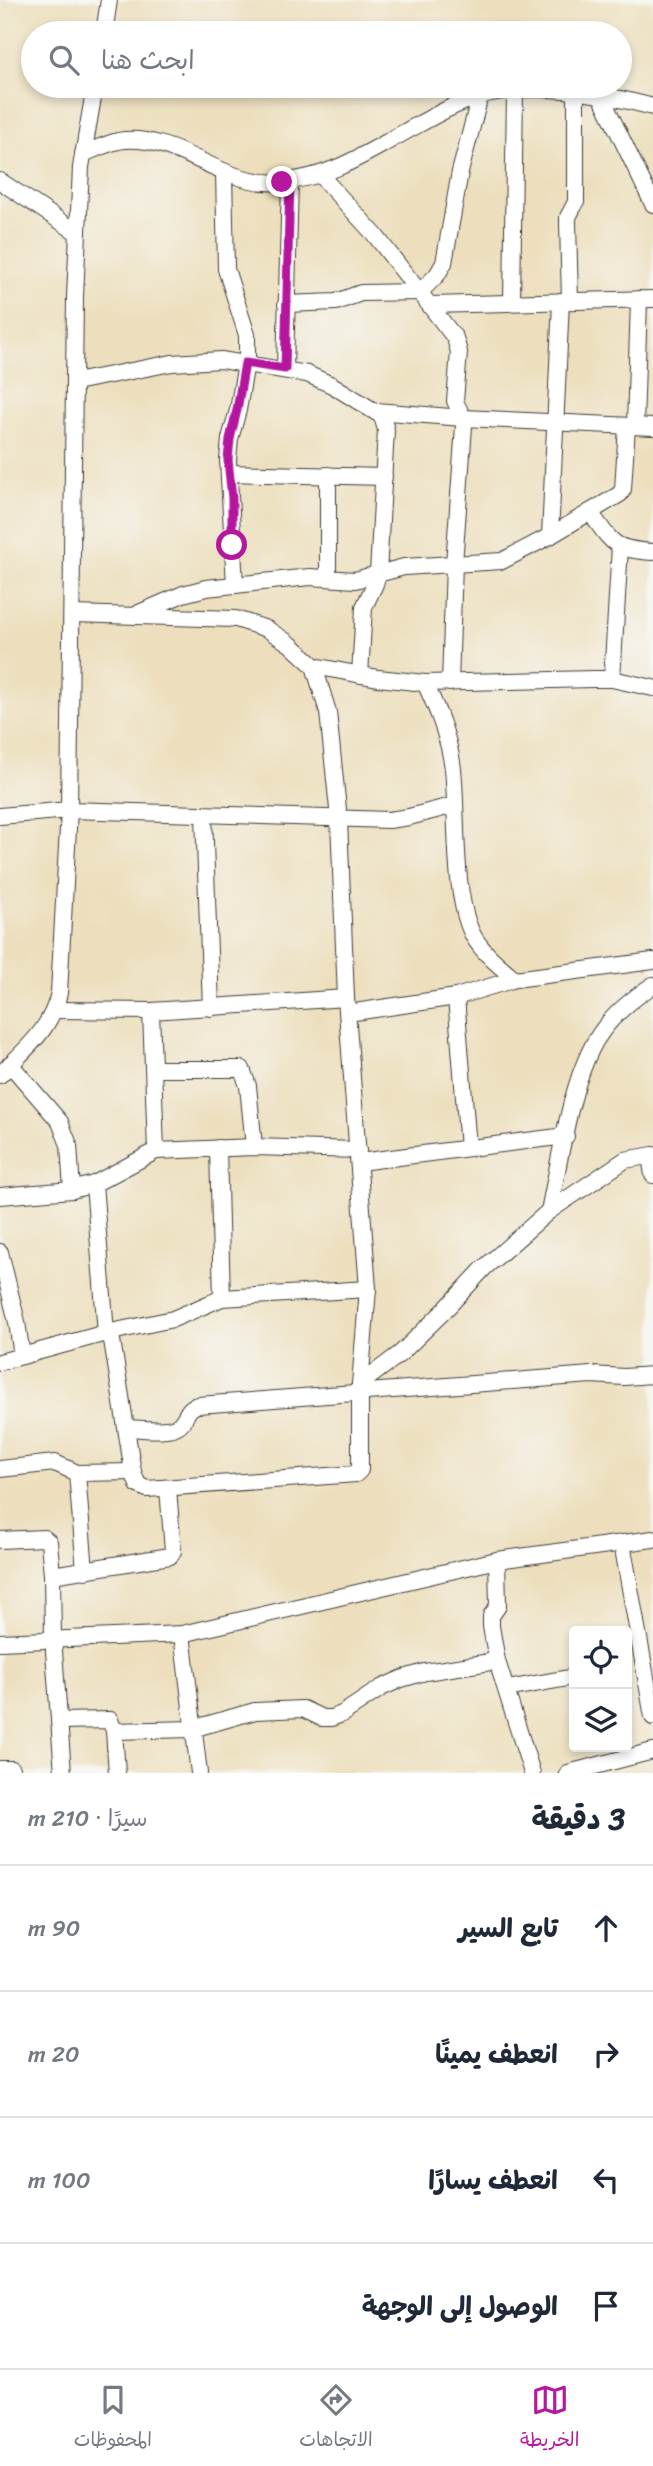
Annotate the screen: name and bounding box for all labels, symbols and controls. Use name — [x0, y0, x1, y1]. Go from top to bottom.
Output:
search box — [21, 21, 632, 98]
text: ابحث هنا — [101, 37, 195, 83]
icon: search — [45, 41, 83, 79]
route end — [266, 166, 297, 197]
route start — [216, 529, 247, 560]
map controls — [569, 1626, 632, 1752]
button: locate — [569, 1626, 632, 1689]
button: layers — [569, 1689, 632, 1752]
text: 3 دقيقة — [532, 1792, 625, 1846]
text: سيرًا · 210 m — [28, 1798, 148, 1839]
text: تابع السير — [459, 1905, 558, 1951]
text: 90 m — [28, 1908, 80, 1949]
icon: ahead — [587, 1909, 625, 1947]
text: انعطف يمينًا — [435, 2031, 558, 2077]
text: 20 m — [28, 2034, 79, 2075]
icon: right — [587, 2035, 625, 2073]
text: انعطف يسارًا — [428, 2157, 558, 2203]
text: 100 m — [28, 2160, 91, 2201]
icon: left — [587, 2161, 625, 2199]
text: الوصول إلى الوجهة — [362, 2283, 558, 2329]
icon: arrive — [587, 2287, 625, 2325]
tab: المحفوظات — [74, 2381, 152, 2456]
tab: الاتجاهات — [299, 2381, 373, 2456]
tab: الخريطة — [520, 2381, 579, 2456]

